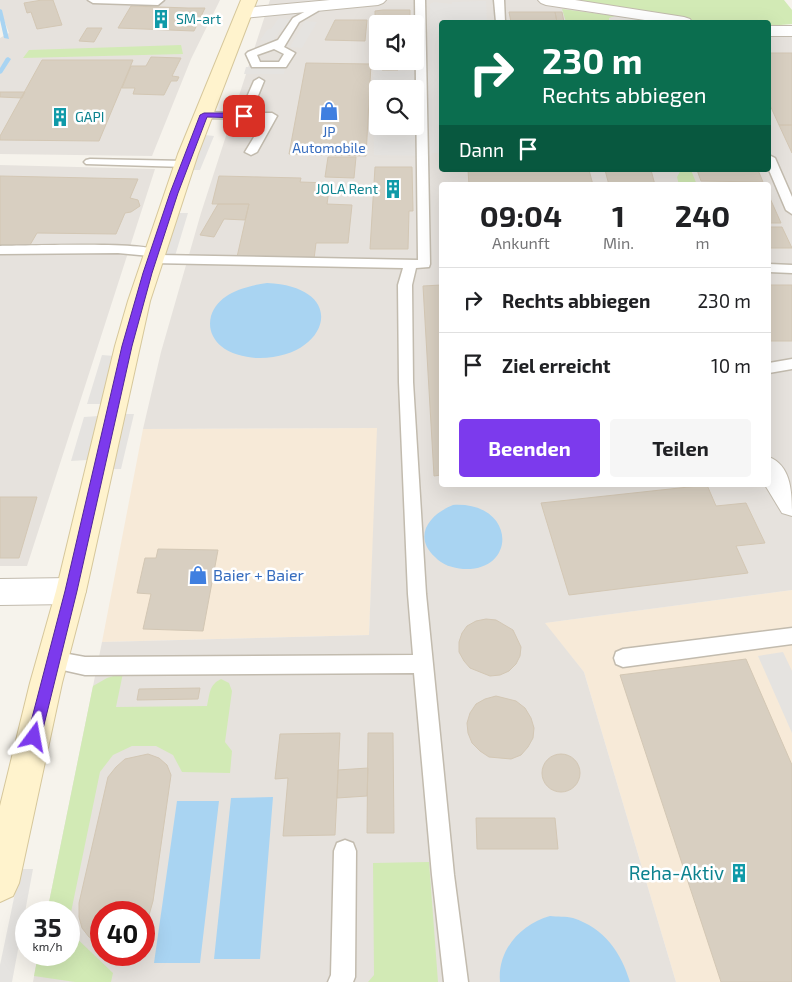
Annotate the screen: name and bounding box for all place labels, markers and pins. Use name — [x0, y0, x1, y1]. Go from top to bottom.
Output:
building icon: SM-art — [150, 8, 172, 30]
place label: SM-art — [176, 10, 221, 27]
pin — [223, 95, 265, 137]
shop icon: JP Automobile — [318, 100, 340, 122]
building icon: GAPI — [49, 106, 71, 128]
place label: GAPI — [75, 108, 104, 125]
place label: JP Automobile — [292, 123, 366, 156]
building icon: JOLA Rent — [382, 178, 404, 200]
place label: JOLA Rent — [316, 180, 378, 197]
shop icon: Baier + Baier — [187, 564, 209, 586]
place label: Baier + Baier — [213, 565, 305, 584]
place label: Reha-Aktiv — [629, 861, 724, 884]
building icon: Reha-Aktiv — [728, 862, 750, 884]

